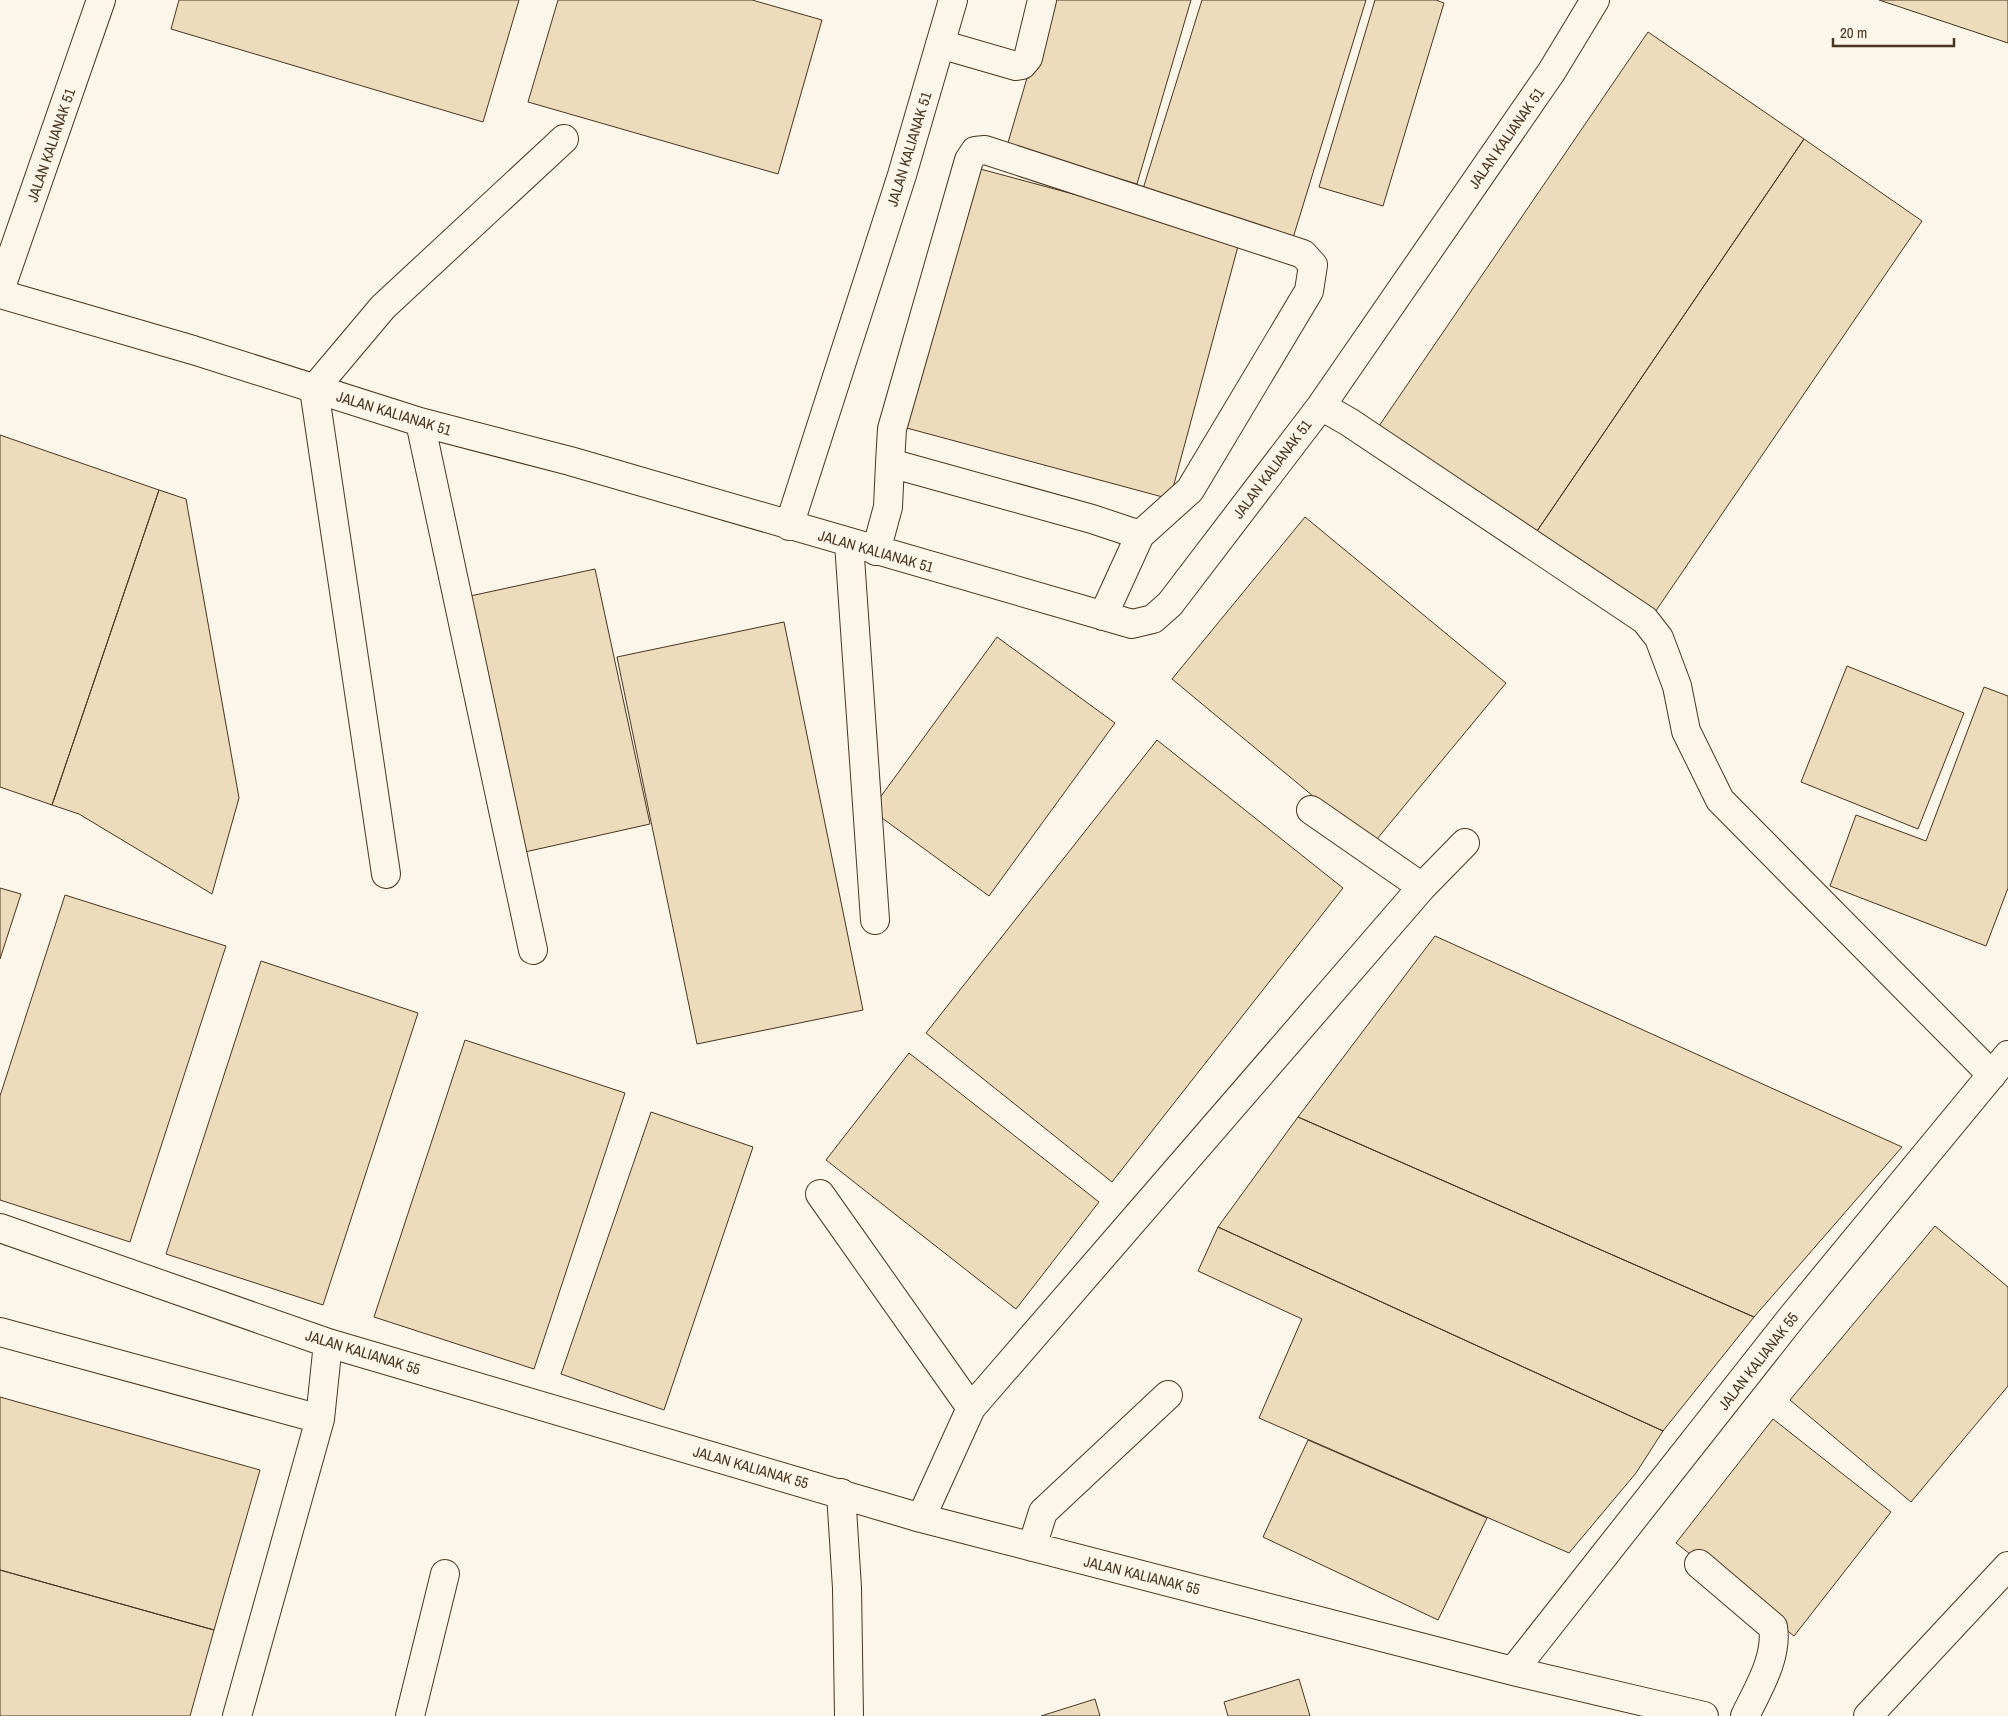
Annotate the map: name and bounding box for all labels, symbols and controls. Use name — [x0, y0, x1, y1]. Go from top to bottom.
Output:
scale bar — [1833, 15, 1954, 47]
text: 20 m — [1840, 22, 1867, 43]
street label: JALAN KALIANAK 51 — [1463, 83, 1549, 193]
street label: JALAN KALIANAK 51 — [22, 85, 80, 205]
street label: JALAN KALIANAK 51 — [882, 89, 936, 209]
street label: JALAN KALIANAK 51 — [334, 386, 454, 440]
street label: JALAN KALIANAK 51 — [1228, 415, 1316, 523]
street label: JALAN KALIANAK 51 — [816, 525, 936, 578]
street label: JALAN KALIANAK 55 — [1713, 1308, 1803, 1414]
street label: JALAN KALIANAK 55 — [303, 1325, 423, 1379]
street label: JALAN KALIANAK 55 — [691, 1441, 811, 1494]
street label: JALAN KALIANAK 55 — [1082, 1550, 1202, 1600]

